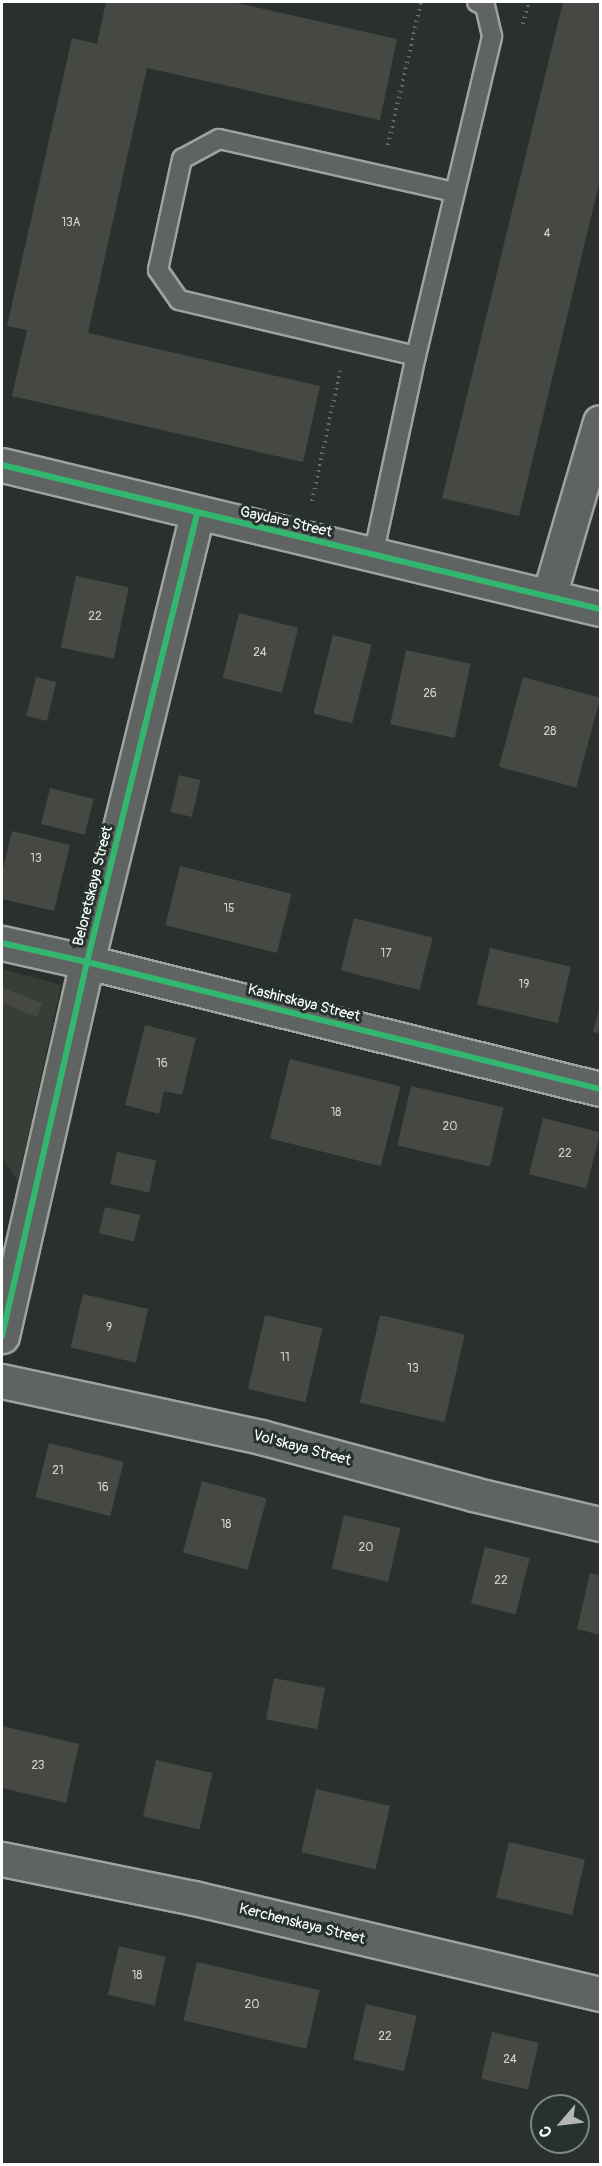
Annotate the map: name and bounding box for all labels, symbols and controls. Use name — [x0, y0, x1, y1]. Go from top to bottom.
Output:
house number: 13А — [61, 216, 81, 230]
house number: 4 — [544, 227, 550, 241]
street label: Gaydara Street — [238, 503, 334, 541]
house number: 22 — [88, 610, 102, 624]
house number: 24 — [253, 646, 267, 660]
house number: 26 — [423, 687, 437, 701]
house number: 28 — [544, 725, 556, 739]
street label: Beloretskaya Street — [69, 824, 117, 948]
house number: 13 — [30, 852, 42, 866]
house number: 15 — [223, 902, 235, 916]
house number: 17 — [380, 947, 392, 961]
house number: 19 — [519, 978, 529, 992]
street label: Kashirskaya Street — [246, 980, 362, 1026]
house number: 16 — [156, 1057, 168, 1071]
house number: 18 — [331, 1106, 341, 1120]
house number: 20 — [443, 1120, 457, 1134]
house number: 22 — [558, 1147, 572, 1161]
house number: 9 — [106, 1321, 112, 1335]
house number: 11 — [280, 1351, 290, 1365]
house number: 13 — [407, 1362, 419, 1376]
street label: Vol'skaya Street — [251, 1426, 353, 1470]
house number: 21 — [52, 1464, 64, 1478]
house number: 16 — [97, 1481, 109, 1495]
house number: 18 — [221, 1518, 231, 1532]
house number: 20 — [359, 1541, 373, 1555]
house number: 22 — [494, 1574, 508, 1588]
house number: 23 — [31, 1759, 45, 1773]
street label: Kerchenskaya Street — [237, 1900, 367, 1948]
house number: 18 — [132, 1969, 142, 1983]
house number: 20 — [245, 1998, 259, 2012]
house number: 22 — [378, 2030, 392, 2044]
house number: 24 — [503, 2053, 517, 2067]
north arrow — [530, 2094, 590, 2154]
text: С — [535, 2122, 557, 2141]

